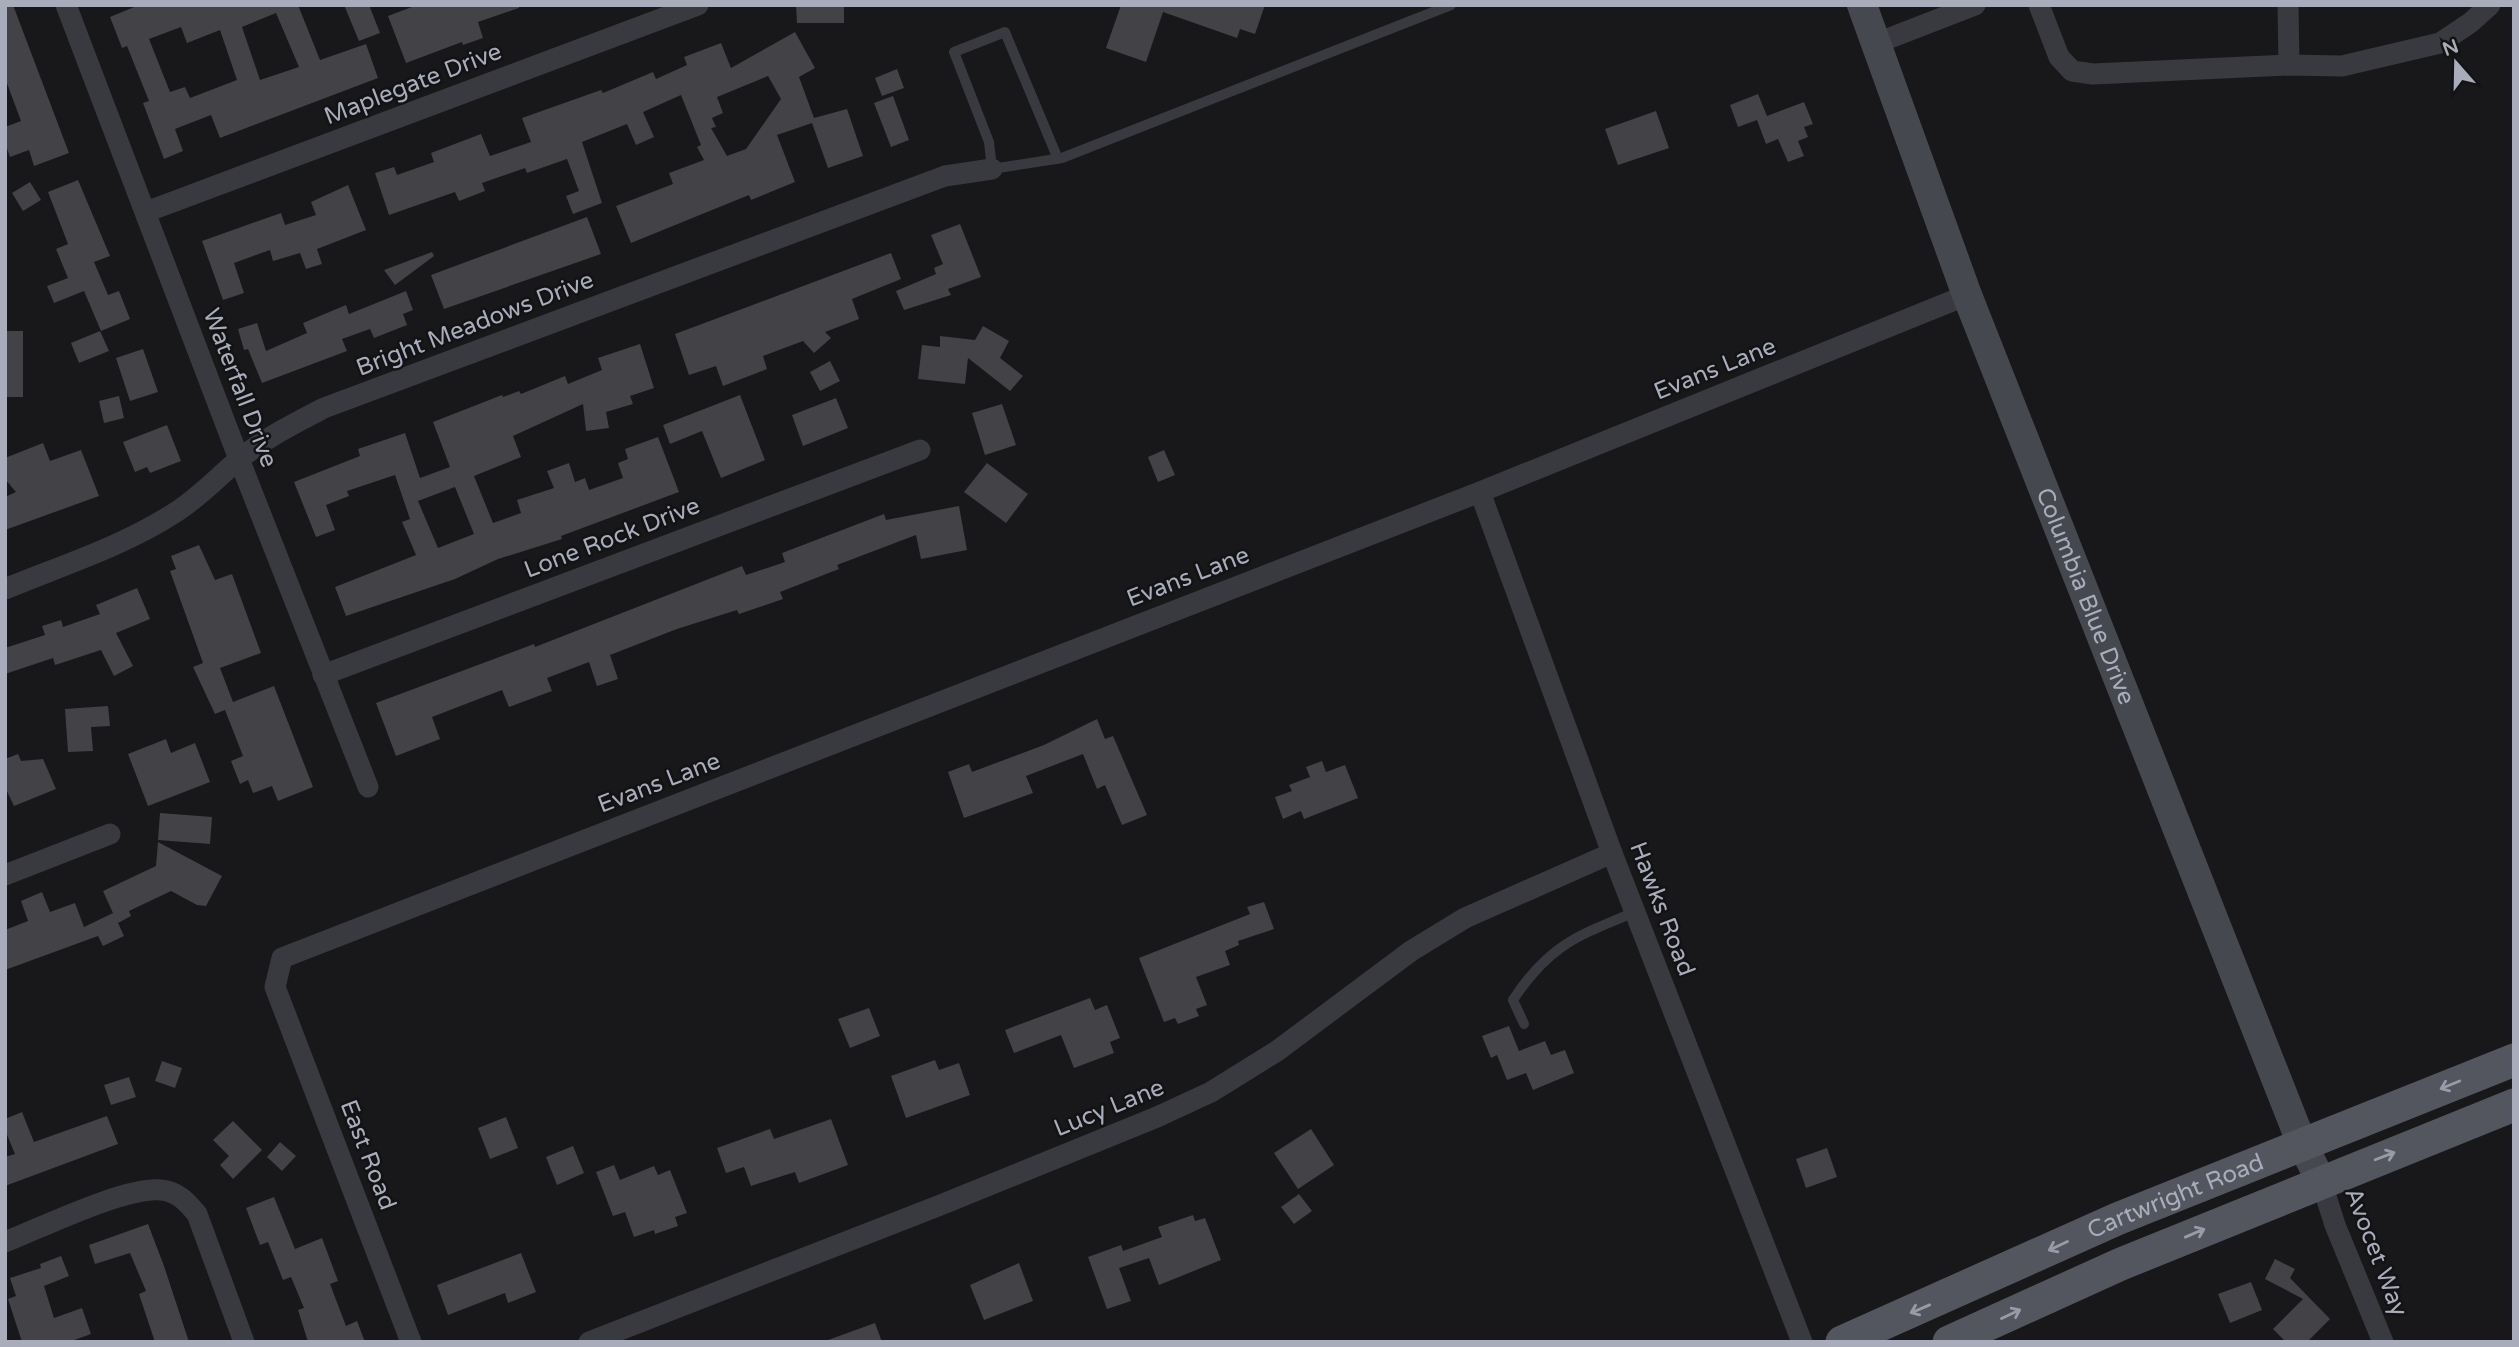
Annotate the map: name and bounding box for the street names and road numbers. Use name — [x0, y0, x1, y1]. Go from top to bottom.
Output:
street label: Maplegate Drive — [320, 37, 506, 131]
street label: Bright Meadows Drive — [352, 265, 598, 383]
street label: Waterfall Drive — [196, 304, 284, 472]
street label: Evans Lane — [1650, 331, 1780, 407]
street label: Columbia Blue Drive — [2030, 483, 2142, 709]
street label: Lone Rock Drive — [520, 491, 704, 585]
street label: Evans Lane — [1123, 540, 1253, 614]
street label: Evans Lane — [594, 746, 724, 820]
street label: Hawks Road — [1623, 838, 1701, 980]
street label: Lucy Lane — [1050, 1073, 1168, 1143]
street label: East Road — [334, 1096, 402, 1214]
street label: Cartwright Road — [2083, 1147, 2268, 1245]
street label: Avocet Way — [2338, 1184, 2414, 1320]

